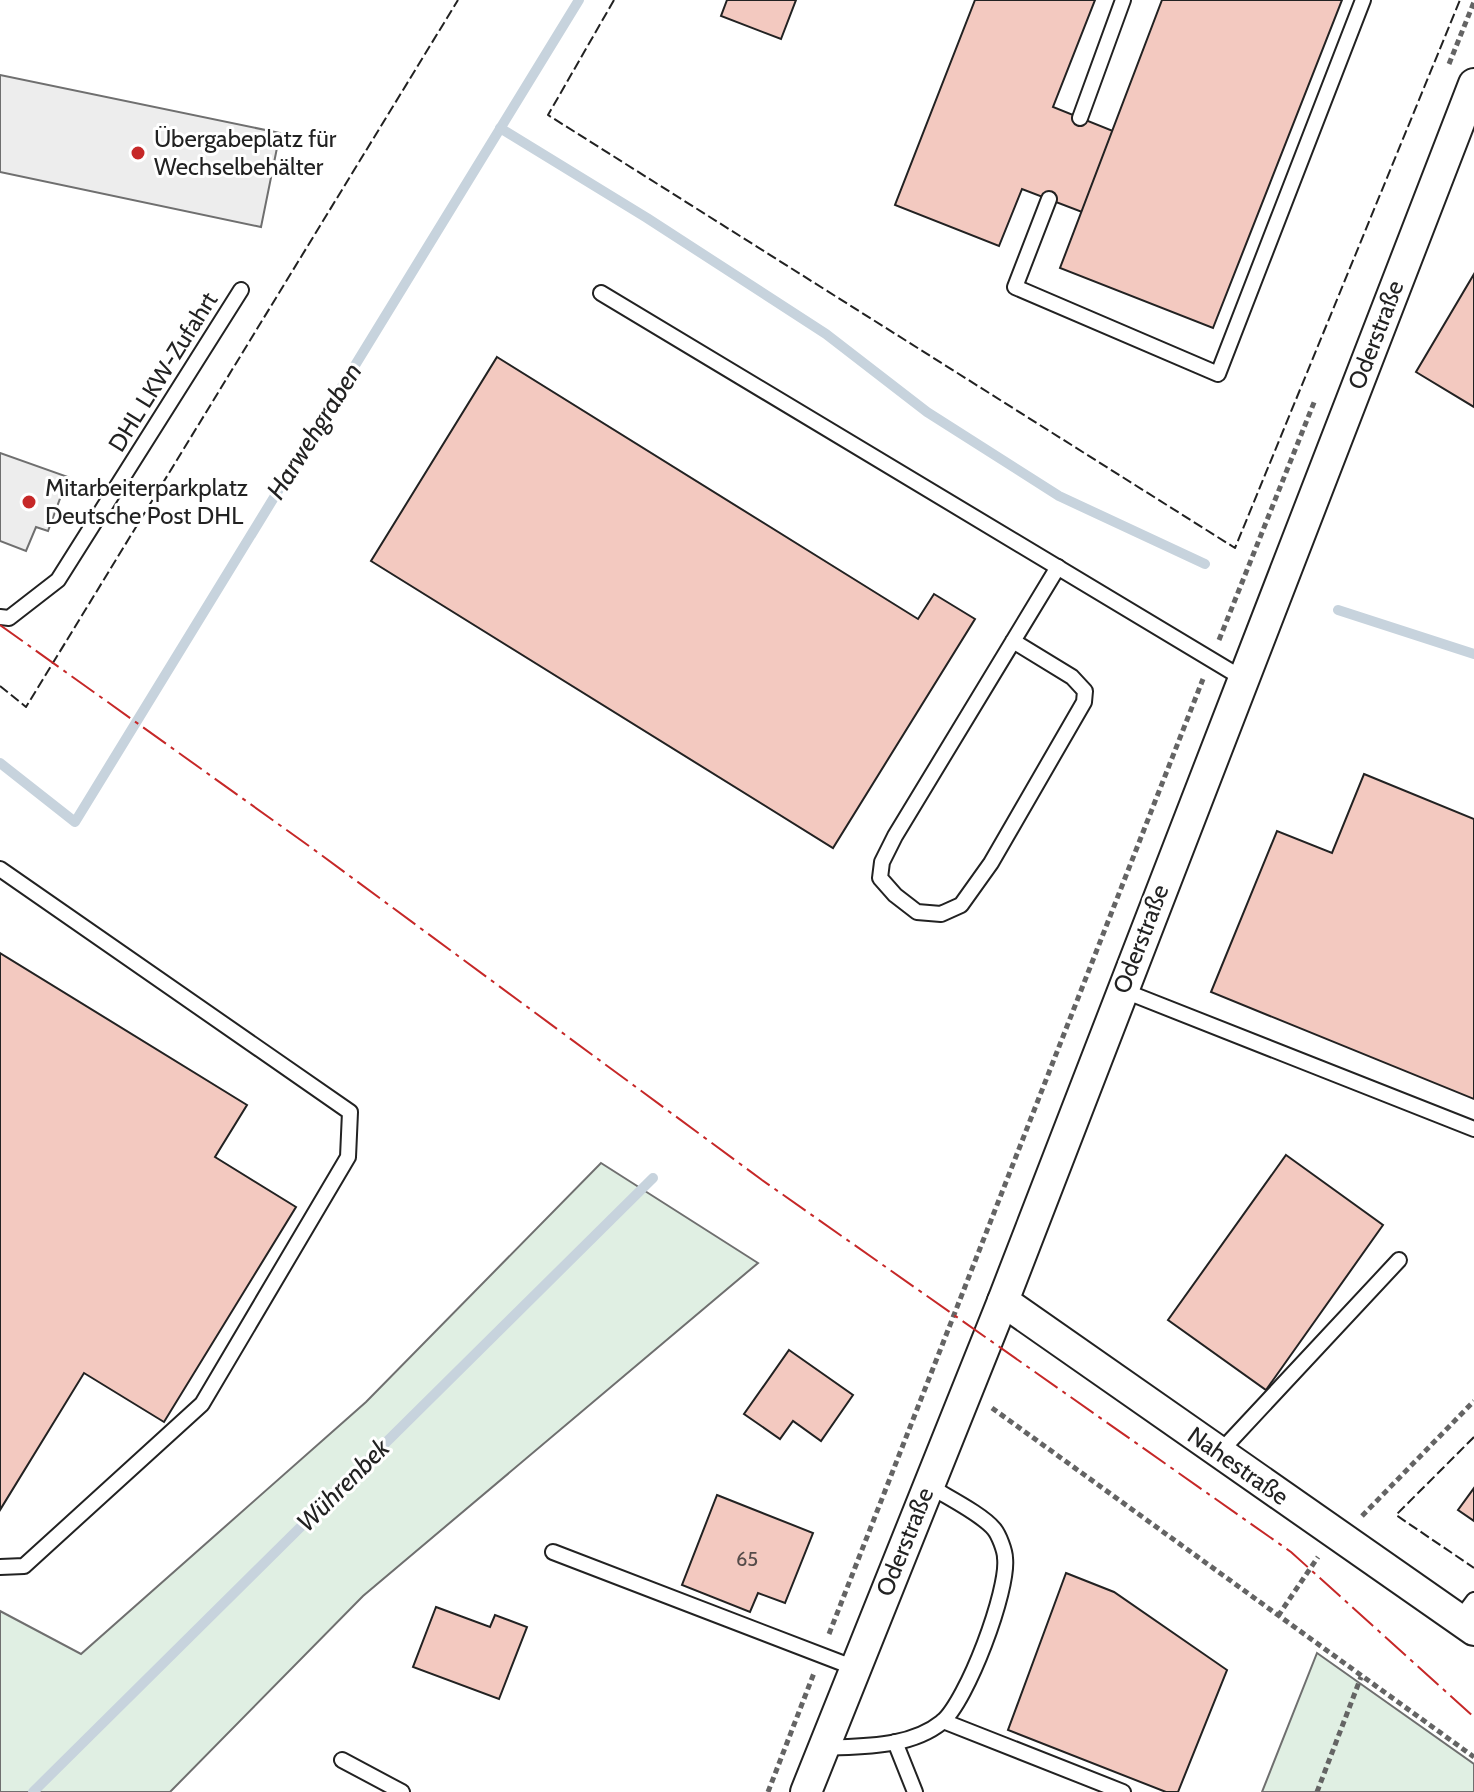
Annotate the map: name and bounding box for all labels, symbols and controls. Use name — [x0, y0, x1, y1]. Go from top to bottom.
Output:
place label: Übergabeplatz für Wechselbehälter — [154, 124, 337, 181]
marker: Übergabeplatz für Wechselbehälter — [129, 144, 147, 162]
street label: Oderstraße — [1341, 276, 1410, 393]
street label: DHL LKW-Zufahrt — [102, 287, 223, 457]
water label: Harwehgraben — [259, 357, 369, 505]
place label: Mitarbeiterparkplatz Deutsche Post DHL — [45, 473, 248, 530]
marker: Mitarbeiterparkplatz Deutsche Post DHL — [20, 493, 38, 511]
street label: Oderstraße — [1106, 880, 1175, 997]
street label: Nahestraße — [1182, 1420, 1294, 1511]
water label: Wührenbek — [290, 1431, 397, 1538]
street label: Oderstraße — [870, 1483, 939, 1600]
house number: 65 — [736, 1547, 758, 1571]

